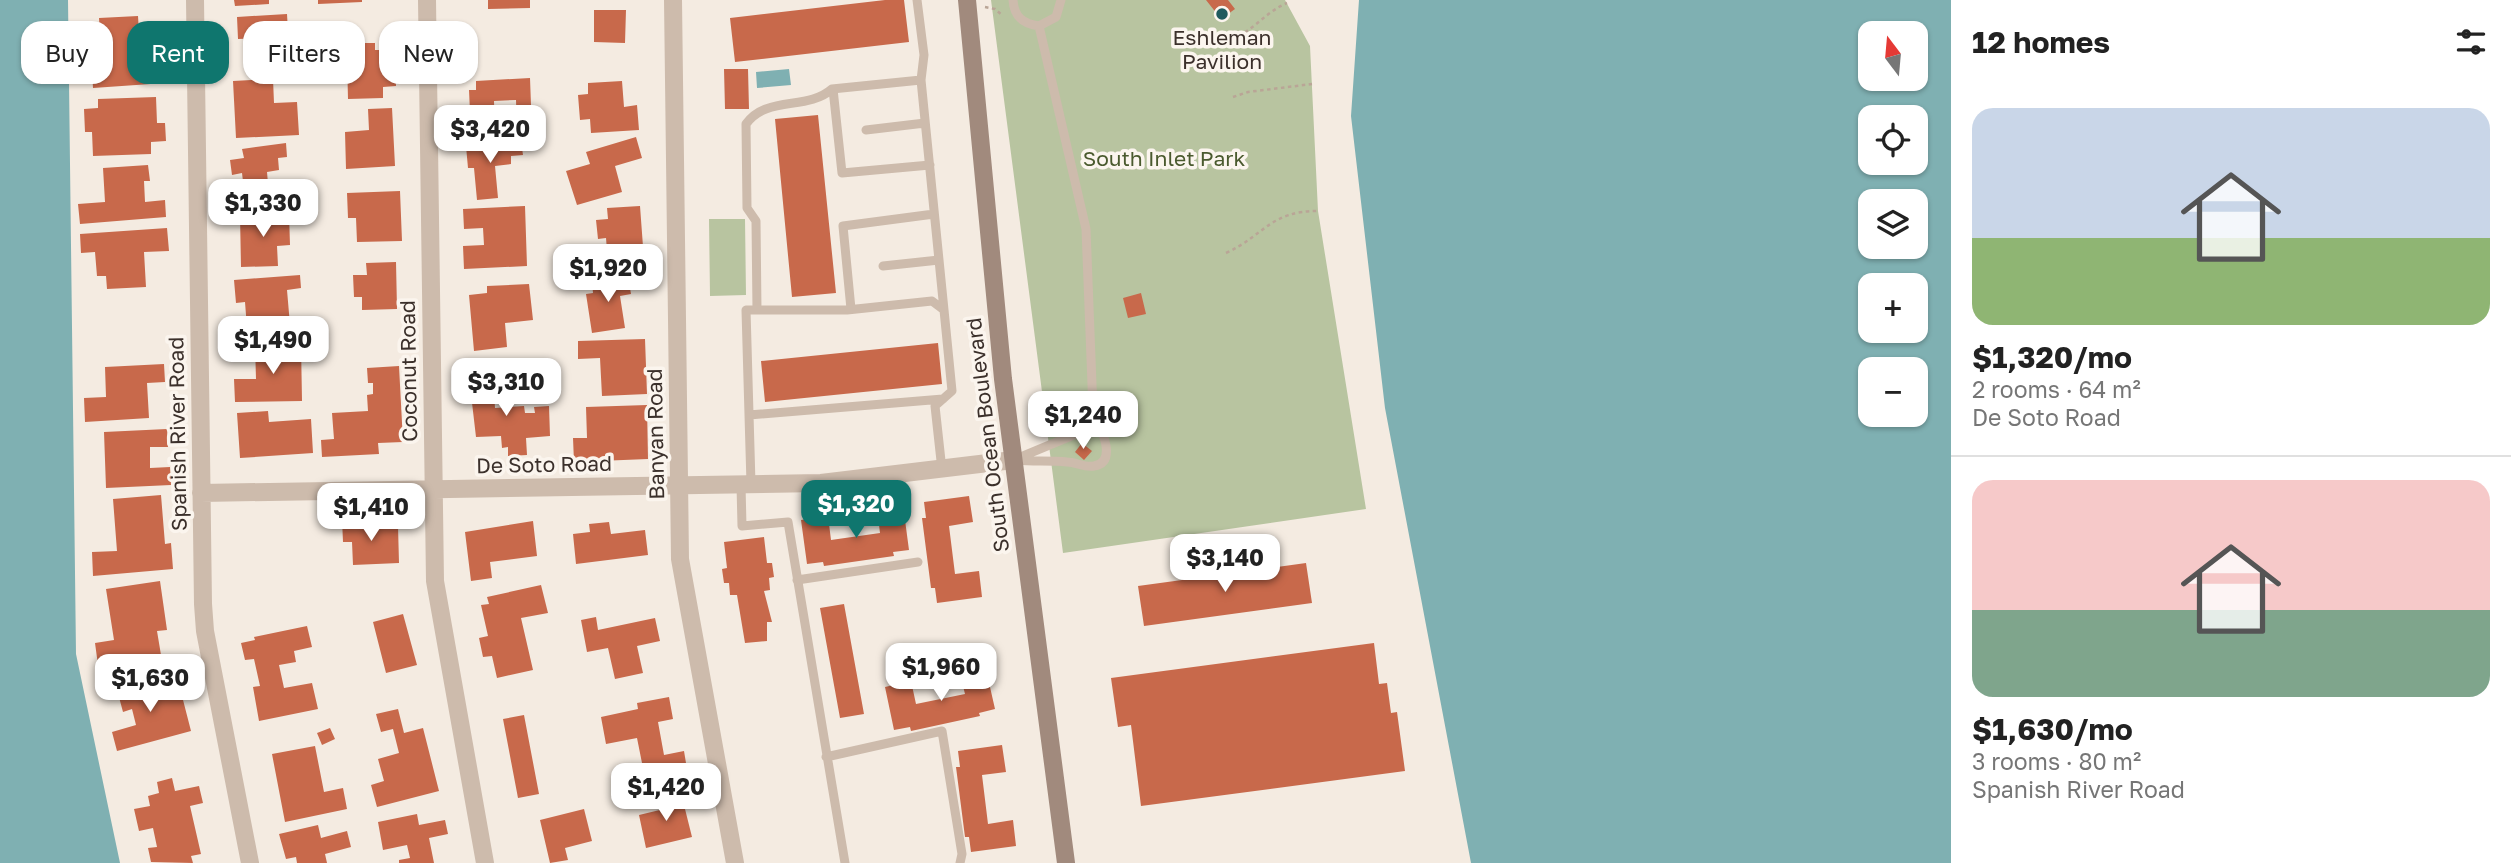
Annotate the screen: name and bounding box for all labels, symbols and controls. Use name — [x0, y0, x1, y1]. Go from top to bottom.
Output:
marker: Eshleman Pavilion — [1214, 6, 1230, 22]
chip: Buy — [21, 21, 113, 84]
chip: Rent — [127, 21, 229, 84]
chip: Filters — [243, 21, 365, 84]
chip: New — [379, 21, 478, 84]
north arrow — [1858, 21, 1928, 91]
map controls — [1858, 21, 1928, 427]
icon: filters — [2452, 23, 2490, 61]
place label: Eshleman Pavilion — [1173, 24, 1271, 74]
text: 12 homes — [1972, 24, 2110, 60]
button: locate — [1858, 105, 1928, 175]
pin: $3,420 — [433, 106, 547, 165]
text: $3,420 — [450, 114, 530, 142]
park label: South Inlet Park — [1083, 145, 1245, 171]
icon: home — [2168, 154, 2294, 280]
pin: $1,330 — [206, 180, 320, 239]
text: $1,330 — [224, 188, 302, 216]
button: layers — [1858, 189, 1928, 259]
pin: $1,920 — [551, 244, 665, 304]
text: $1,920 — [569, 253, 647, 281]
button: + — [1858, 273, 1928, 343]
street label: Coconut Road — [394, 300, 422, 442]
pin: $1,490 — [216, 316, 330, 376]
street label: South Ocean Boulevard — [960, 316, 1014, 554]
text: $1,490 — [234, 325, 312, 353]
street label: Spanish River Road — [162, 337, 192, 531]
text: $1,320/mo — [1972, 339, 2132, 375]
button: − — [1858, 357, 1928, 427]
pin: $3,310 — [449, 358, 563, 418]
text: $3,310 — [467, 367, 545, 395]
street label: Banyan Road — [641, 368, 669, 500]
text: 2 rooms · 64 m² — [1972, 375, 2141, 403]
pin: $1,240 — [1026, 392, 1140, 451]
text: $1,240 — [1044, 400, 1122, 428]
text: De Soto Road — [1972, 403, 2121, 431]
street label: De Soto Road — [476, 450, 612, 478]
pin: $1,320 — [799, 480, 913, 540]
pin: $1,410 — [314, 484, 428, 543]
text: $1,320 — [817, 489, 895, 517]
text: $1,410 — [333, 492, 409, 520]
icon: home — [2168, 526, 2294, 652]
pin: $3,140 — [1168, 534, 1282, 594]
text: $3,140 — [1186, 543, 1264, 571]
pin: $1,960 — [884, 644, 998, 703]
text: $1,960 — [902, 652, 980, 680]
pin: $1,630 — [93, 654, 207, 714]
text: $1,630 — [111, 663, 189, 691]
text: $1,630/mo — [1972, 711, 2133, 747]
text: 3 rooms · 80 m² — [1972, 747, 2141, 775]
pin: $1,420 — [609, 764, 723, 823]
text: $1,420 — [627, 772, 705, 800]
text: Spanish River Road — [1972, 775, 2185, 803]

